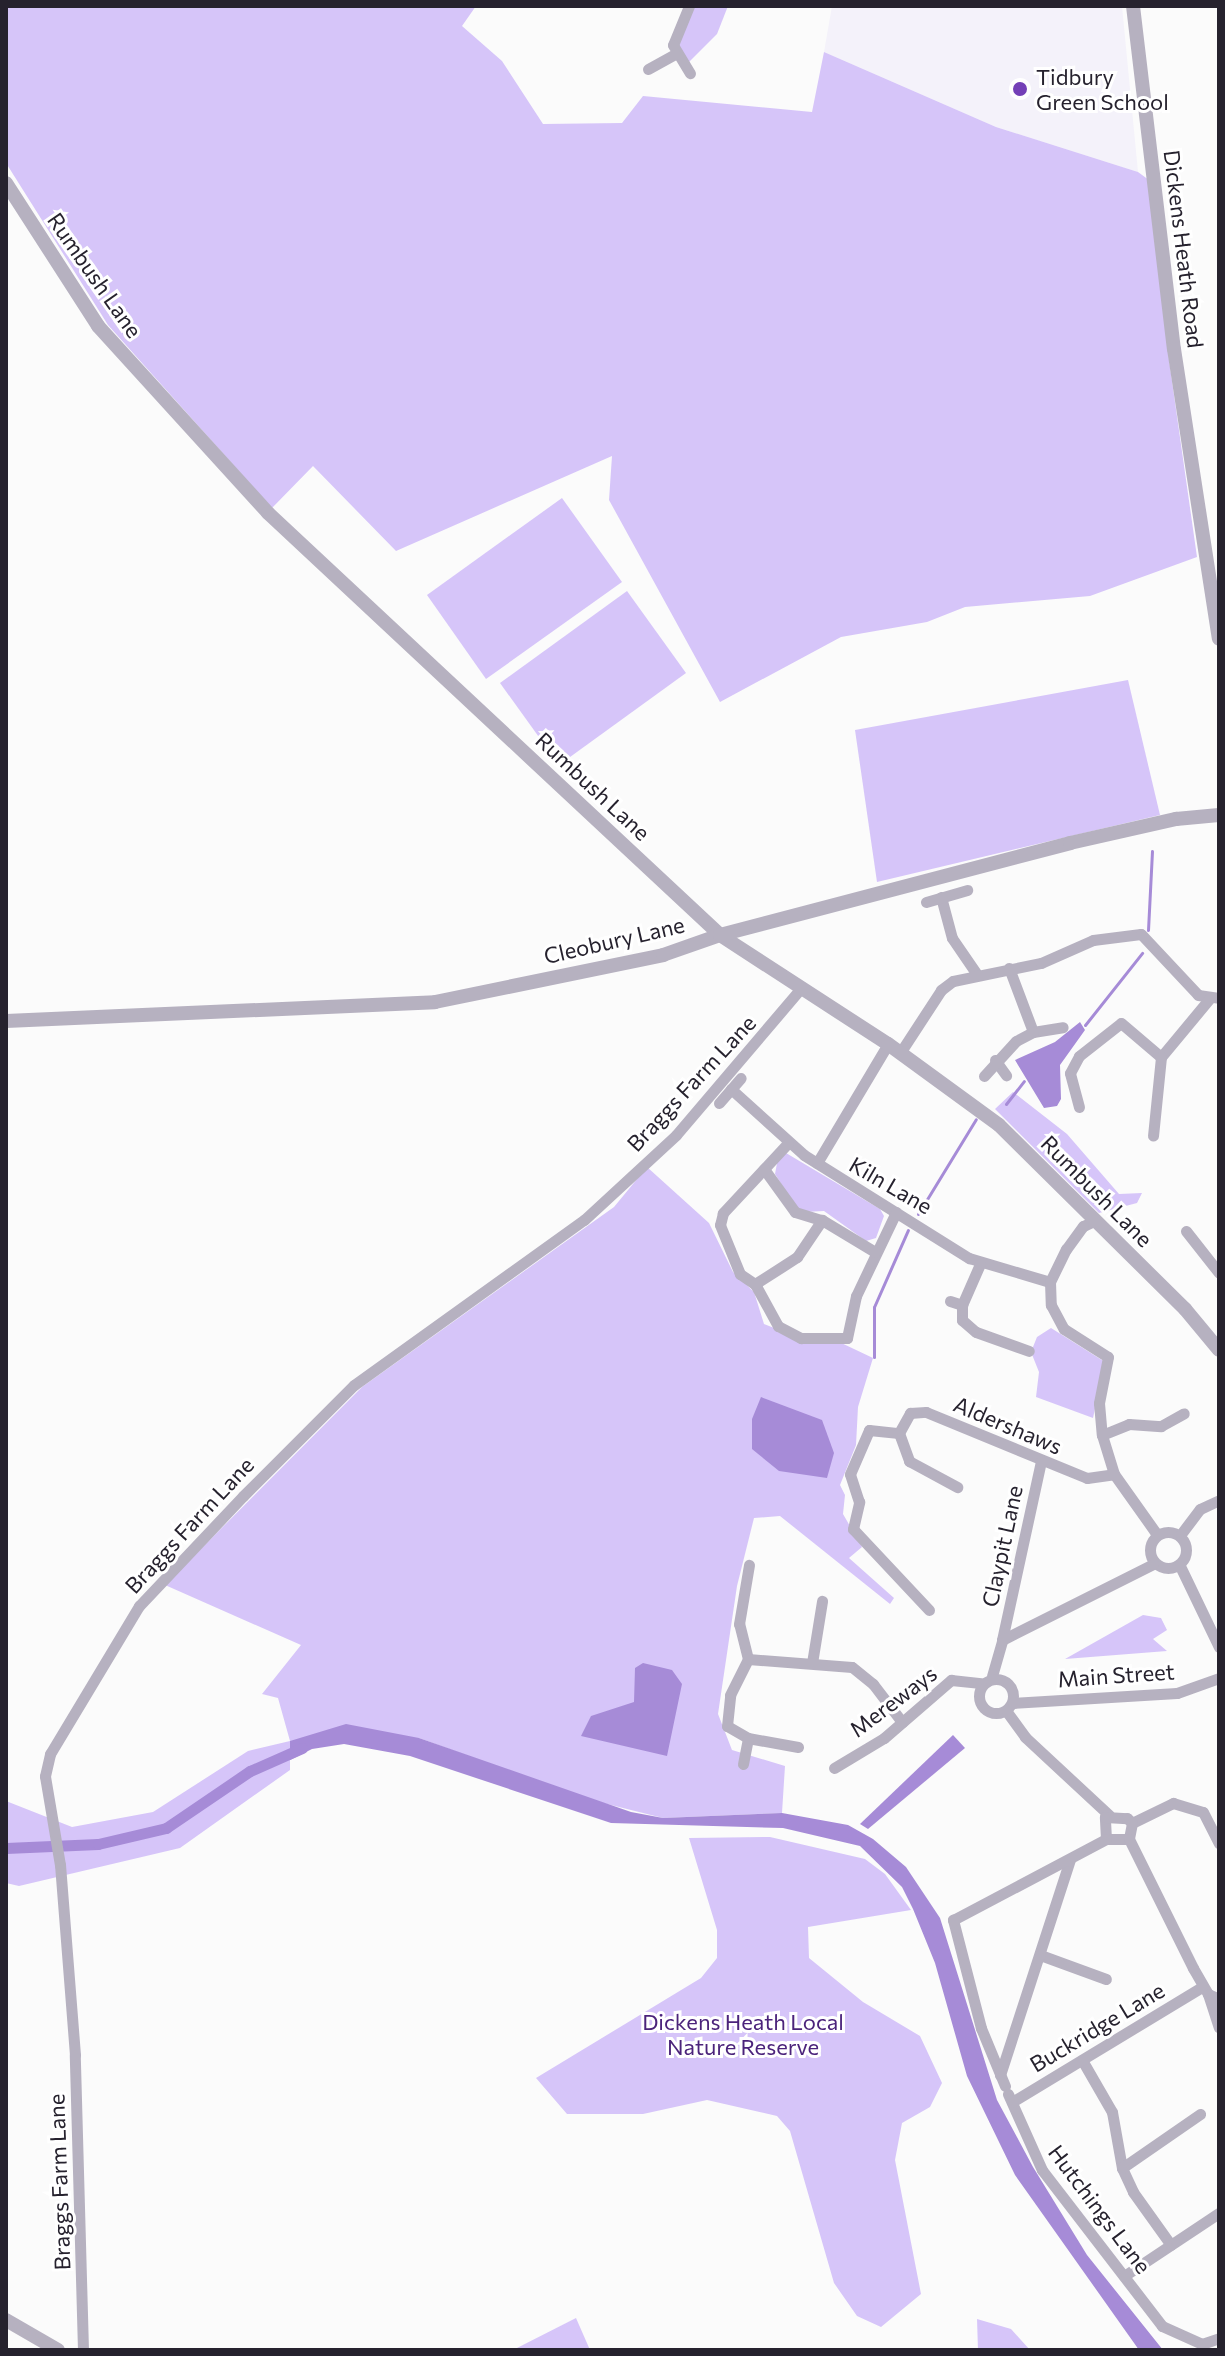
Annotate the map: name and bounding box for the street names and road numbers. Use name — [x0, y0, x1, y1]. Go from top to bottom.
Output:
street label: Dickens Heath Road — [1159, 148, 1209, 350]
street label: Rumbush Lane — [42, 207, 148, 343]
street label: Rumbush Lane — [530, 726, 656, 846]
street label: Cleobury Lane — [541, 911, 687, 969]
street label: Braggs Farm Lane — [621, 1009, 761, 1157]
street label: Rumbush Lane — [1036, 1130, 1158, 1252]
street label: Kiln Lane — [845, 1151, 937, 1219]
street label: Aldershaws — [950, 1390, 1066, 1460]
street label: Braggs Farm Lane — [119, 1451, 259, 1599]
street label: Claypit Lane — [976, 1483, 1028, 1609]
street label: Main Street — [1057, 1658, 1175, 1692]
street label: Mereways — [844, 1660, 942, 1742]
street label: Buckridge Lane — [1025, 1976, 1169, 2078]
street label: Braggs Farm Lane — [43, 2093, 75, 2271]
street label: Hutchings Lane — [1043, 2140, 1157, 2278]

